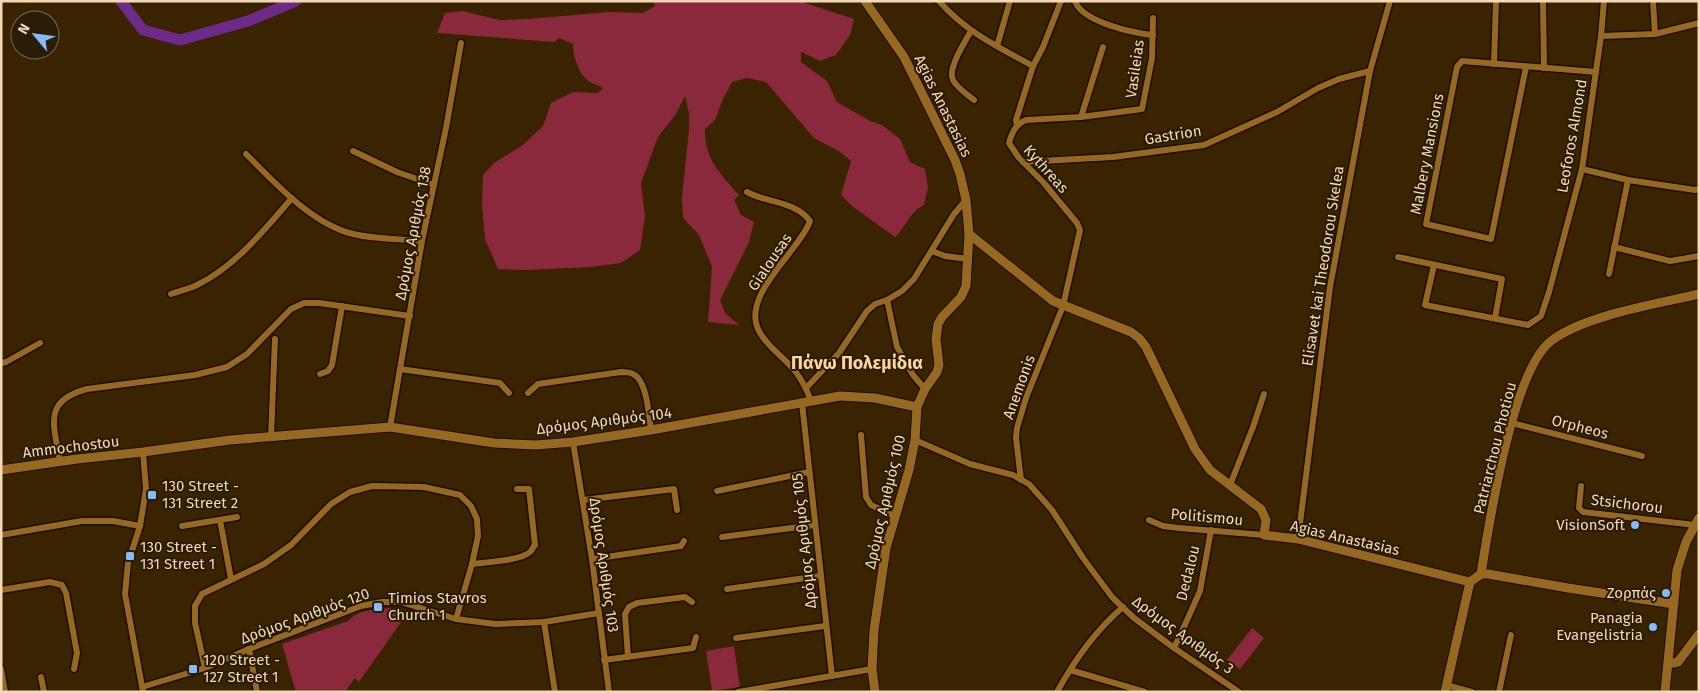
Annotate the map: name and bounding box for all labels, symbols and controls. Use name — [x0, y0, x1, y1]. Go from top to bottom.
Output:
north arrow — [10, 10, 60, 60]
text: N — [14, 21, 34, 37]
street label: Vasileias — [1122, 39, 1148, 99]
street label: Agias Anastasias — [910, 52, 976, 160]
street label: Leoforos Almond — [1553, 78, 1591, 194]
street label: Malbery Mansions — [1406, 92, 1448, 216]
street label: Gastrion — [1143, 122, 1203, 148]
street label: Kythreas — [1020, 141, 1072, 197]
street label: Δρόμος Αριθμός 138 — [391, 165, 435, 301]
street label: Elisavet kai Theodorou Skelea — [1298, 165, 1348, 367]
street label: Gialousas — [744, 230, 796, 294]
district label: Πάνω Πολεμίδια — [791, 352, 923, 374]
street label: Anemonis — [999, 352, 1039, 422]
street label: Patriarchou Photiou — [1470, 380, 1520, 516]
street label: Δρόμος Αριθμός 104 — [535, 404, 673, 438]
street label: Orpheos — [1550, 411, 1610, 443]
street label: Ammochostou — [22, 432, 120, 462]
street label: Δρόμος Αριθμός 100 — [861, 433, 909, 571]
street label: Δρόμος Αριθμός 105 — [788, 472, 820, 610]
place label: 130 Street - 131 Street 2 — [162, 477, 239, 512]
marker: 130 Street - 131 Street 2 — [146, 489, 158, 501]
street label: Stsichorou — [1590, 491, 1664, 517]
street label: Δρόμος Αριθμός 103 — [586, 496, 622, 634]
street label: Politismou — [1170, 505, 1244, 529]
place label: VisionSoft — [1556, 516, 1626, 534]
street label: Agias Anastasias — [1289, 517, 1401, 559]
marker: VisionSoft — [1629, 519, 1641, 531]
place label: 130 Street - 131 Street 1 — [140, 538, 217, 573]
street label: Dedalou — [1172, 543, 1204, 603]
marker: 130 Street - 131 Street 1 — [124, 550, 136, 562]
street label: Δρόμος Αριθμός 120 — [238, 584, 372, 648]
place label: Ζορπάς — [1607, 584, 1656, 602]
marker: Ζορπάς — [1660, 587, 1672, 599]
place label: Timios Stavros Church 1 — [388, 589, 487, 624]
street label: Δρόμος Αριθμός 3 — [1129, 592, 1237, 678]
marker: Timios Stavros Church 1 — [372, 601, 384, 613]
place label: Panagia Evangelistria — [1556, 609, 1643, 644]
marker: Panagia Evangelistria — [1647, 621, 1659, 633]
place label: 120 Street - 127 Street 1 — [203, 651, 280, 686]
marker: 120 Street - 127 Street 1 — [187, 663, 199, 675]

